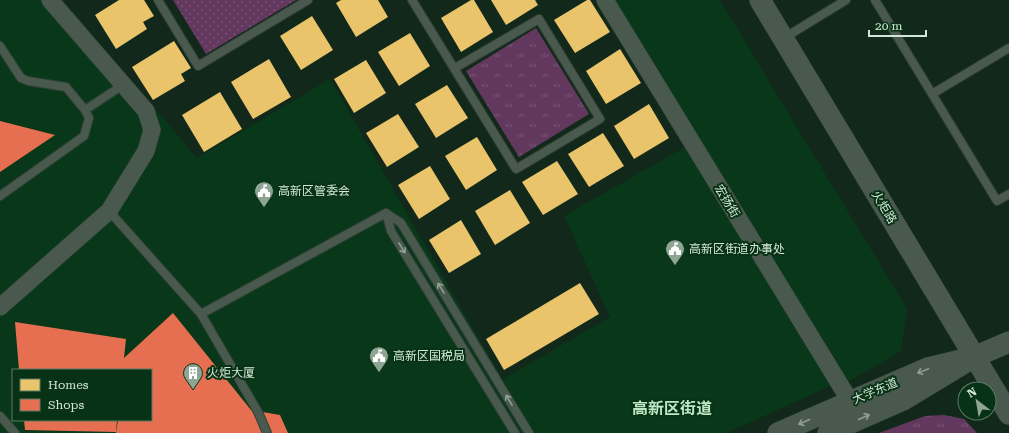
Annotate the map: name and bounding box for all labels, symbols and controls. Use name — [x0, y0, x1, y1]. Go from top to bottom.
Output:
scale bar — [869, 12, 926, 38]
text: 20 m — [875, 19, 902, 33]
public building icon: 高新区管委会 — [253, 180, 275, 208]
street label: 宏扬街 — [712, 182, 742, 220]
place label: 高新区管委会 — [278, 184, 350, 198]
street label: 火炬路 — [869, 188, 899, 226]
public building icon: 高新区街道办事处 — [664, 238, 686, 266]
one-way arrow — [398, 242, 406, 253]
place label: 高新区街道办事处 — [689, 242, 785, 256]
one-way arrow — [437, 283, 446, 294]
public building icon: 高新区国税局 — [368, 345, 390, 373]
place label: 高新区国税局 — [393, 349, 465, 363]
building icon: 火炬大厦 — [182, 362, 204, 390]
place label: 火炬大厦 — [207, 366, 255, 380]
one-way arrow — [918, 367, 930, 375]
legend — [12, 369, 152, 421]
street label: 大学东道 — [850, 375, 900, 407]
text: Homes — [48, 378, 89, 392]
north arrow — [957, 381, 997, 421]
text: N — [965, 385, 980, 401]
one-way arrow — [504, 394, 512, 406]
text: Shops — [48, 398, 84, 412]
district label: 高新区街道 — [632, 399, 712, 418]
one-way arrow — [857, 413, 869, 421]
one-way arrow — [798, 418, 810, 426]

